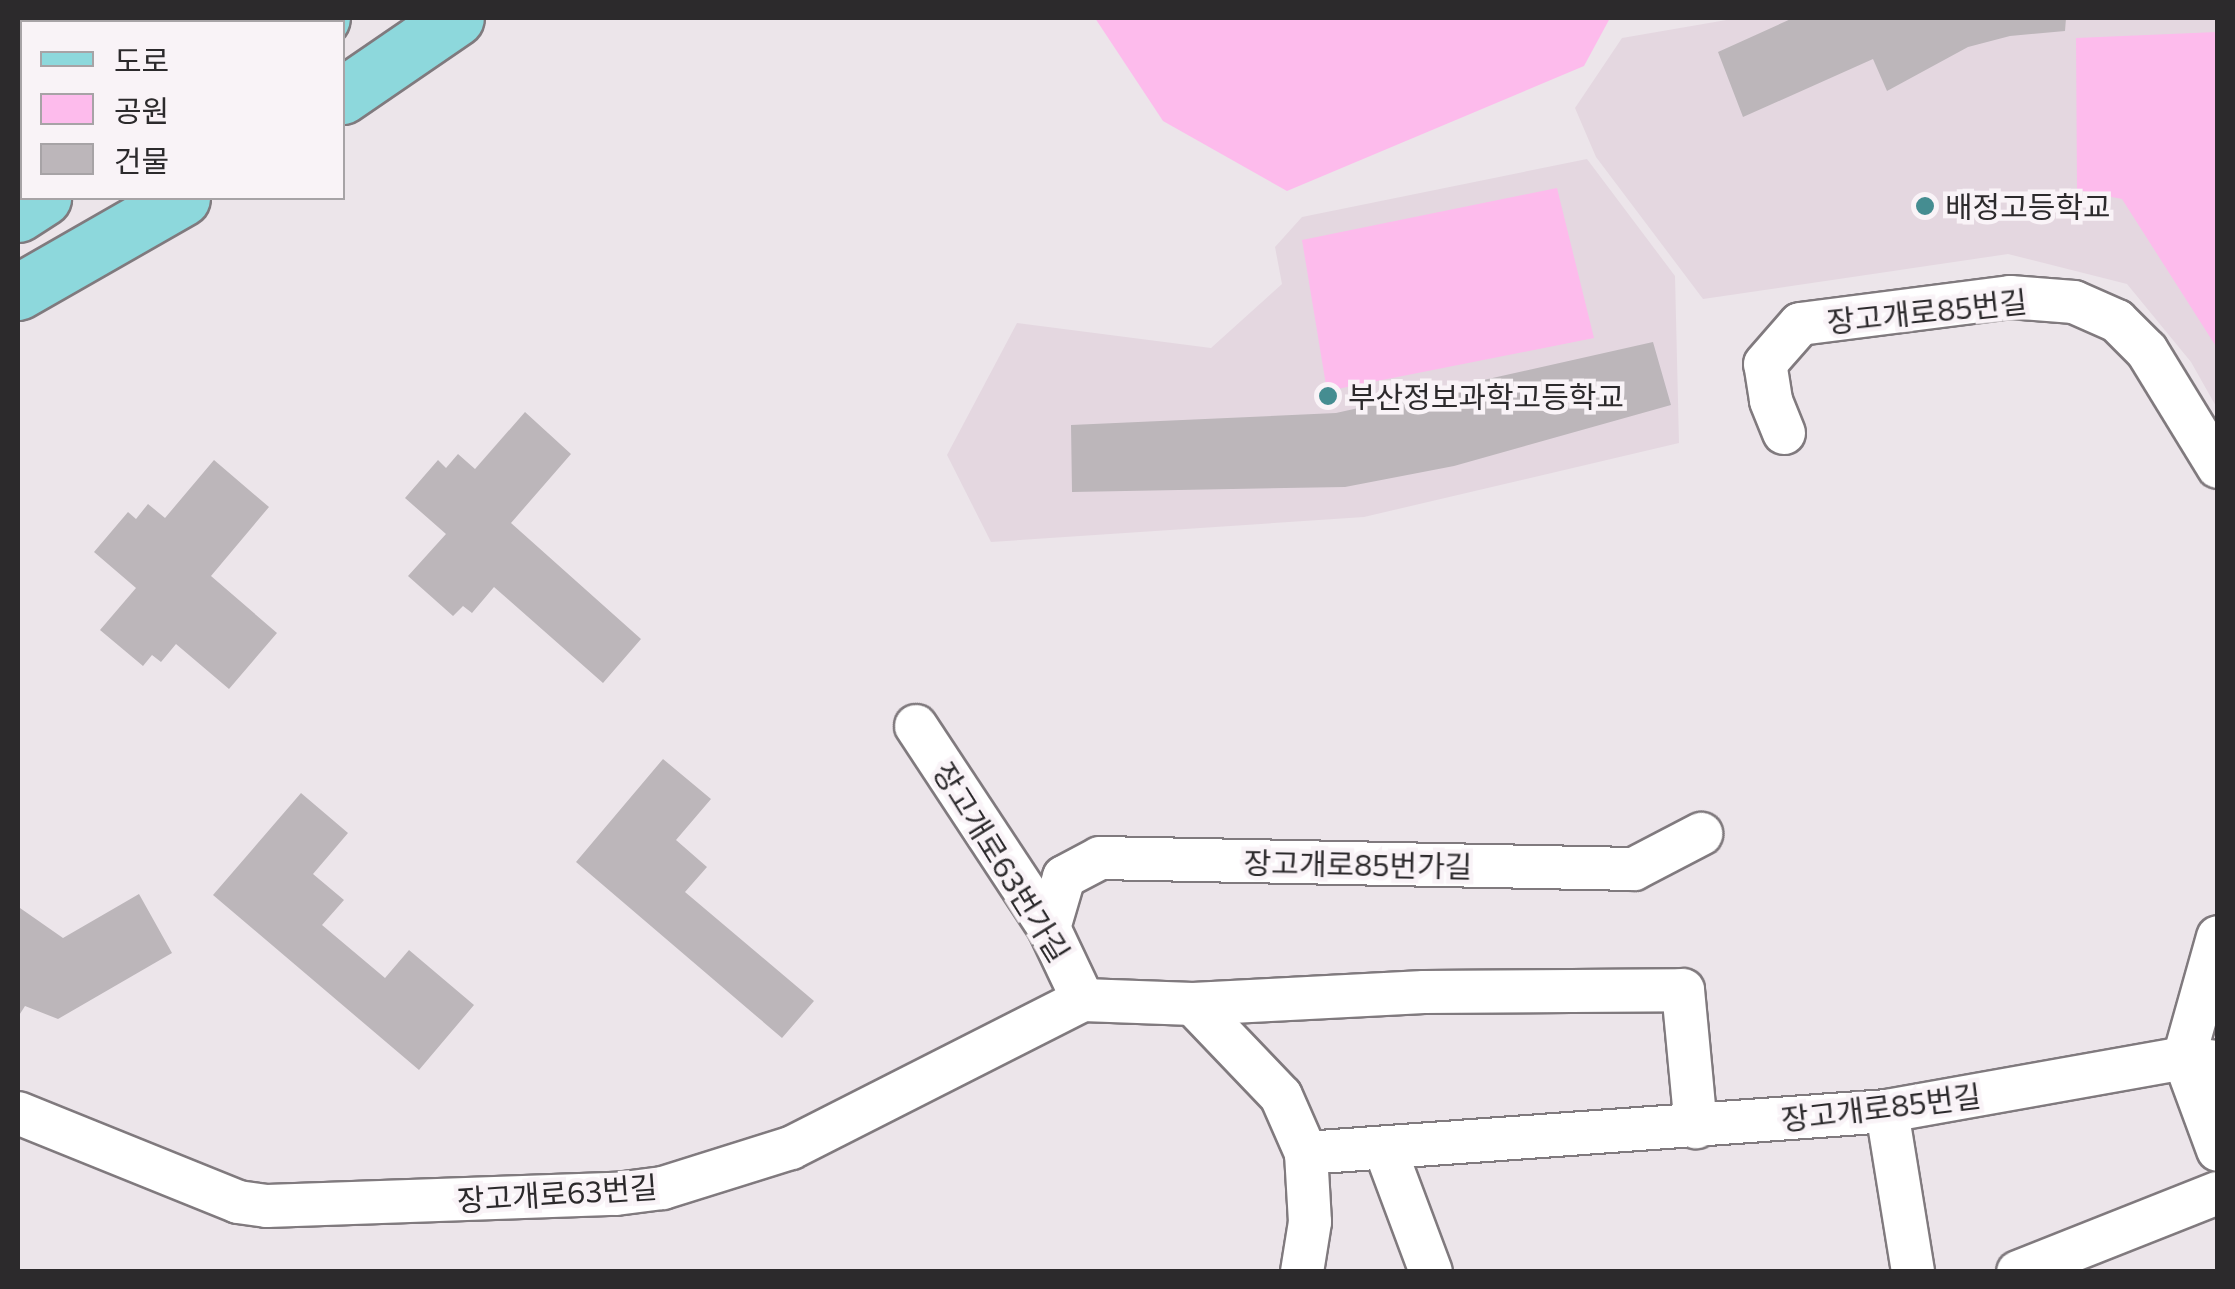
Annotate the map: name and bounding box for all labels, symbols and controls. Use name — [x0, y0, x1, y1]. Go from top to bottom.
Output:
legend — [20, 20, 345, 200]
text: 도로 — [114, 41, 169, 78]
text: 공원 — [114, 91, 169, 128]
text: 건물 — [114, 141, 169, 178]
place label: 배정고등학교 — [1945, 188, 2111, 224]
marker: 배정고등학교 — [1914, 195, 1936, 217]
street label: 장고개로85번길 — [1825, 283, 2029, 339]
place label: 부산정보과학고등학교 — [1348, 378, 1624, 414]
marker: 부산정보과학고등학교 — [1317, 385, 1339, 407]
street label: 장고개로63번가길 — [926, 756, 1078, 968]
street label: 장고개로85번가길 — [1243, 844, 1473, 884]
street label: 장고개로85번길 — [1779, 1077, 1983, 1137]
street label: 장고개로63번길 — [456, 1168, 658, 1218]

